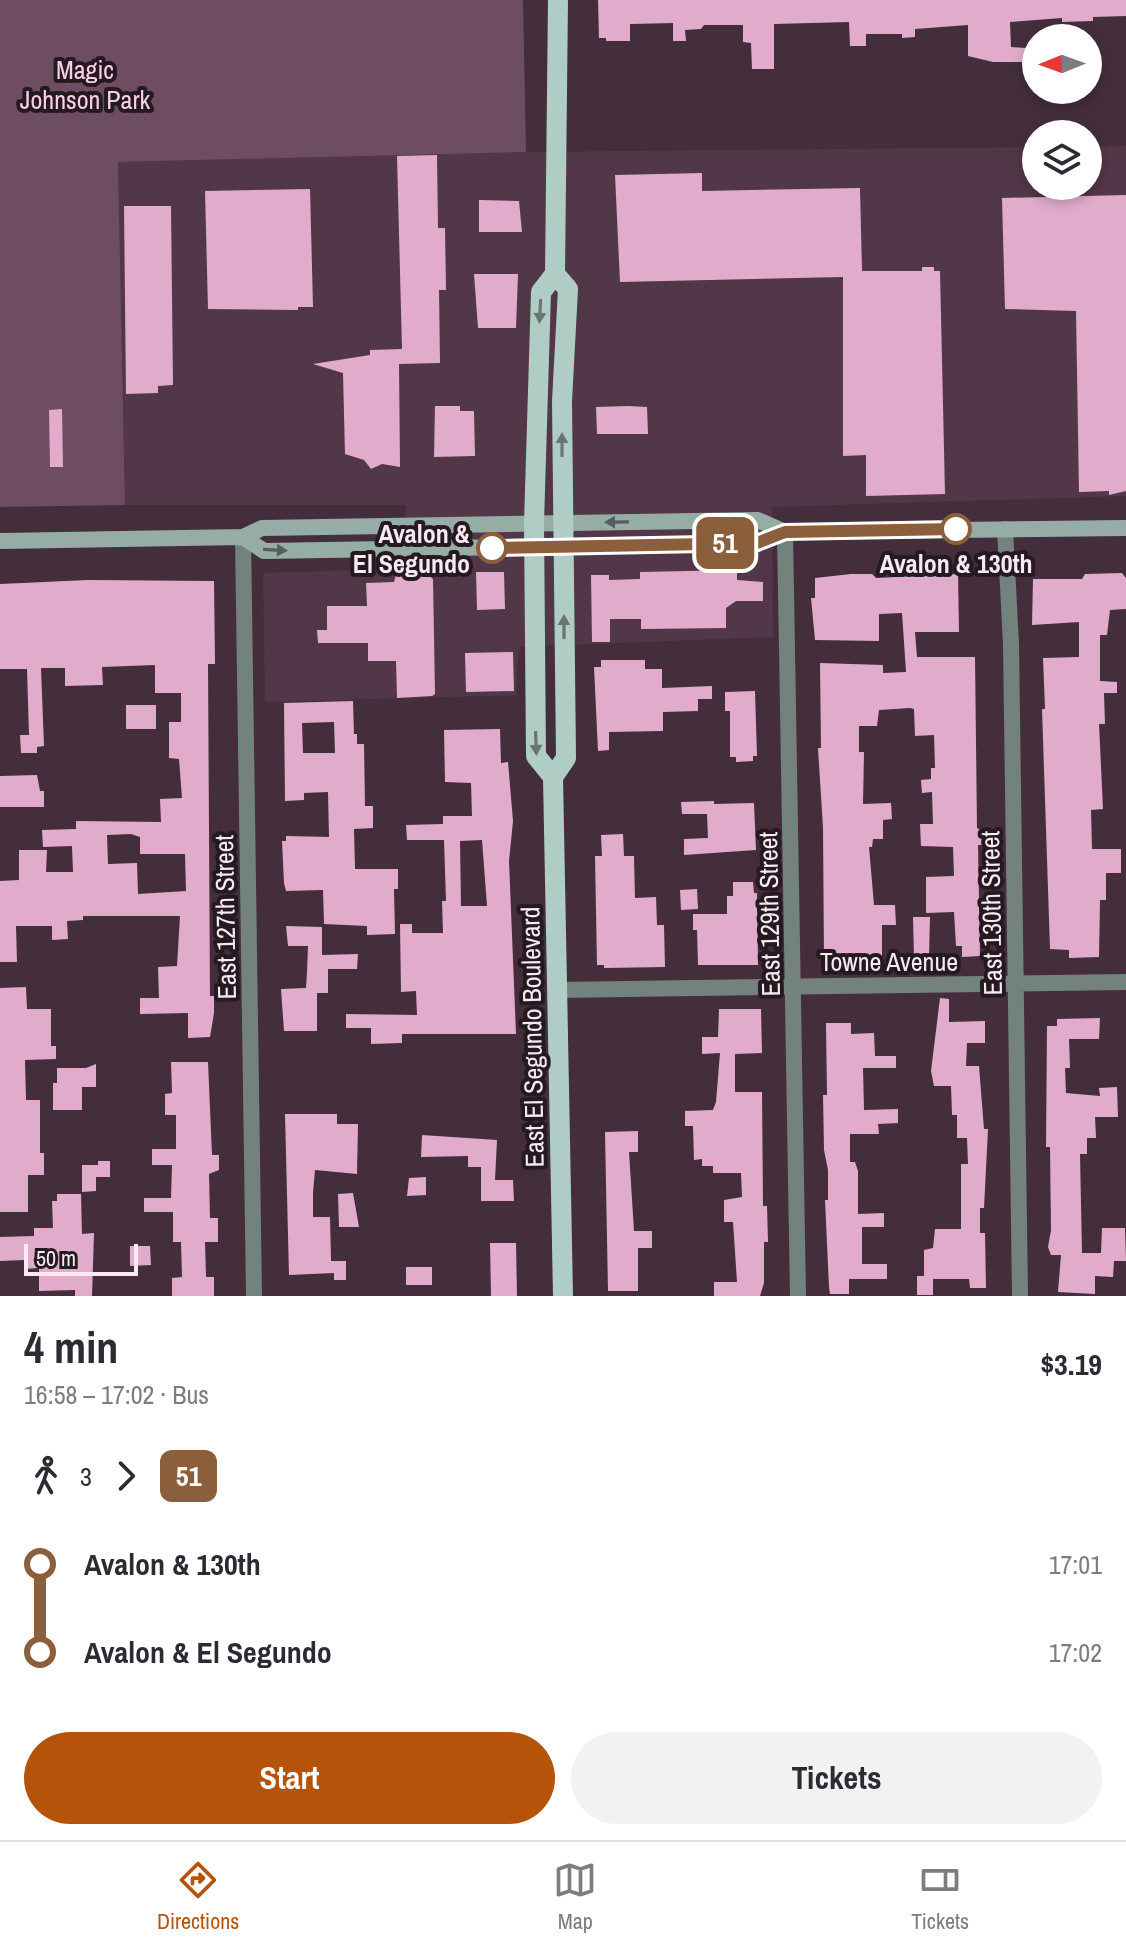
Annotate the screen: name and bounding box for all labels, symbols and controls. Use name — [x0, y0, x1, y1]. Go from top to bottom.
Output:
north arrow — [1022, 24, 1102, 104]
map controls — [1022, 24, 1102, 200]
park label: Magic Johnson Park — [20, 52, 151, 117]
button: layers — [1022, 120, 1102, 200]
one-way arrow — [533, 299, 546, 324]
one-way arrow — [556, 432, 569, 457]
marker: Avalon & 130th — [941, 514, 971, 544]
place label: Avalon & El Segundo — [353, 516, 470, 581]
one-way arrow — [604, 516, 629, 528]
line badge: 51 — [689, 517, 761, 569]
text: 51 — [712, 524, 738, 562]
marker: Avalon & El Segundo — [477, 533, 507, 563]
one-way arrow — [263, 543, 288, 556]
place label: Avalon & 130th — [879, 546, 1033, 581]
one-way arrow — [558, 614, 570, 639]
one-way arrow — [530, 731, 543, 756]
street label: East 130th Street — [972, 830, 1010, 996]
street label: East 129th Street — [750, 831, 788, 997]
street label: East 127th Street — [206, 834, 244, 1000]
street label: East El Segundo Boulevard — [512, 906, 552, 1168]
street label: Towne Avenue — [820, 944, 958, 979]
scale bar — [24, 1240, 138, 1276]
text: 50 m — [36, 1243, 76, 1273]
text: 4 min — [24, 1317, 118, 1377]
text: $3.19 — [1040, 1344, 1102, 1384]
text: 16:58 – 17:02 · Bus — [24, 1377, 209, 1412]
icon: walk — [24, 1454, 68, 1498]
icon: forward — [104, 1454, 148, 1498]
text: 51 — [176, 1457, 201, 1495]
text: 3 — [80, 1459, 92, 1494]
text: Avalon & 130th — [84, 1544, 261, 1584]
text: 17:01 — [1049, 1547, 1102, 1582]
text: Avalon & El Segundo — [84, 1632, 332, 1672]
text: 17:02 — [1049, 1635, 1102, 1670]
button: Start — [24, 1732, 555, 1824]
button: Tickets — [571, 1732, 1102, 1824]
tab: Directions — [157, 1858, 239, 1936]
tab: Map — [553, 1858, 597, 1936]
tab: Tickets — [911, 1858, 969, 1936]

